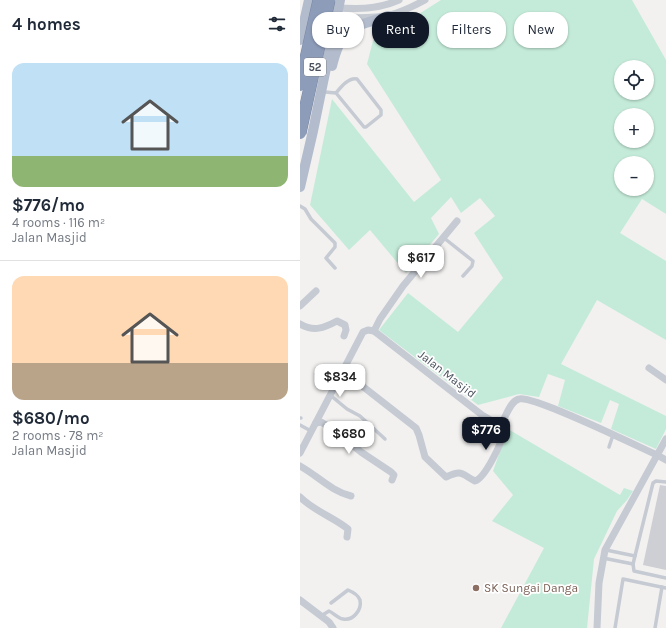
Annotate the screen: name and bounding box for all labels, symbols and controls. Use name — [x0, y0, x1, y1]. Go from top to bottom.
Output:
chip: Buy — [312, 12, 364, 48]
chip: Rent — [372, 12, 429, 48]
chip: Filters — [437, 12, 506, 48]
chip: New — [514, 12, 568, 48]
icon: filters — [266, 13, 288, 35]
text: 4 homes — [12, 14, 81, 34]
road number: 52 — [304, 58, 326, 76]
map controls — [614, 60, 654, 196]
button: locate — [614, 60, 654, 100]
icon: home — [114, 89, 186, 161]
button: + — [614, 108, 654, 148]
button: − — [614, 156, 654, 196]
text: $776/mo — [12, 195, 85, 215]
text: 4 rooms · 116 m² — [12, 215, 105, 230]
text: Jalan Masjid — [12, 230, 87, 245]
pin: $617 — [397, 245, 445, 279]
text: $617 — [407, 250, 435, 265]
icon: home — [114, 302, 186, 374]
street label: Jalan Masjid — [415, 347, 479, 401]
pin: $834 — [316, 364, 364, 398]
text: $834 — [323, 369, 357, 384]
text: $680/mo — [12, 408, 90, 428]
pin: $776 — [462, 417, 510, 451]
pin: $680 — [325, 421, 373, 455]
text: $776 — [471, 422, 501, 437]
text: $680 — [332, 426, 366, 441]
text: 2 rooms · 78 m² — [12, 428, 104, 443]
text: Jalan Masjid — [12, 443, 87, 458]
place label: SK Sungai Danga — [484, 581, 578, 595]
marker: SK Sungai Danga — [471, 583, 481, 593]

